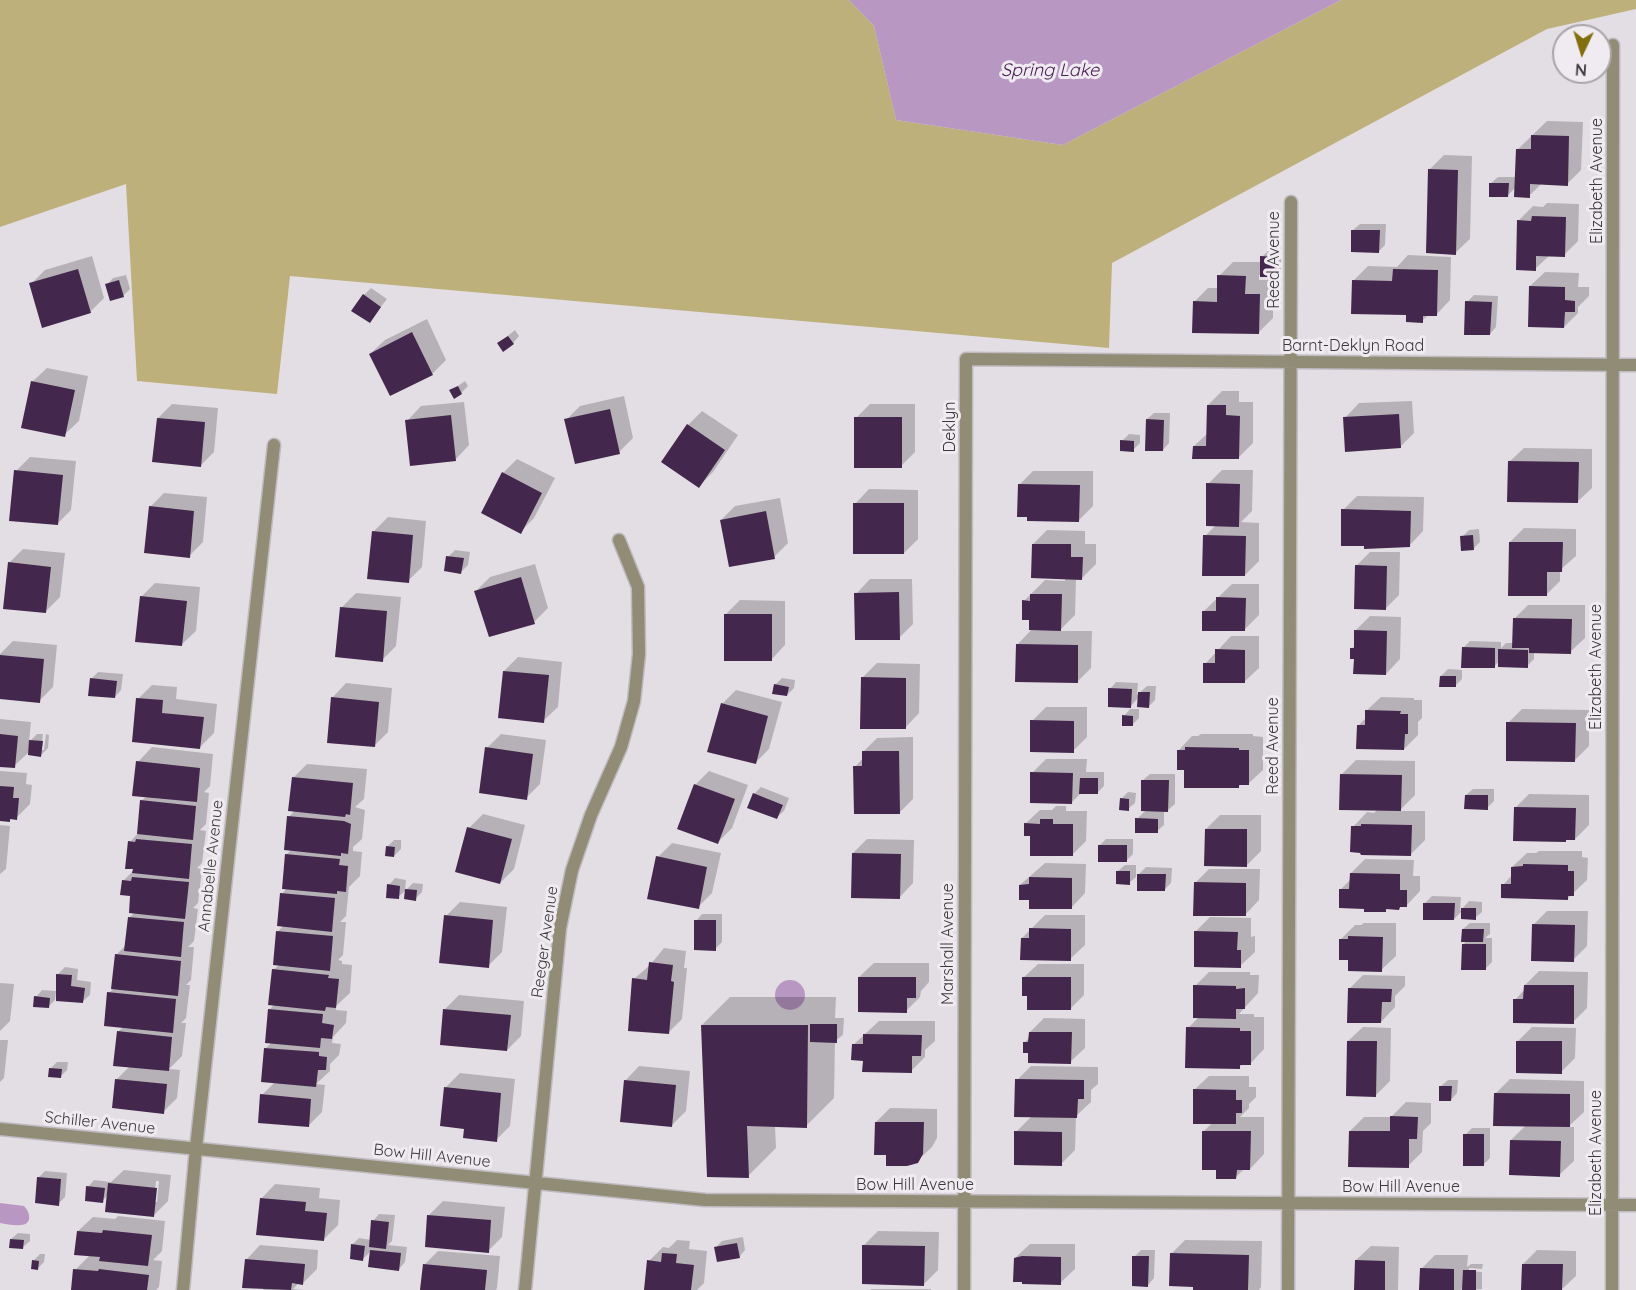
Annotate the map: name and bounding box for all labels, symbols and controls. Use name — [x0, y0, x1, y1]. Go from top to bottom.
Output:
north arrow — [1552, 24, 1612, 84]
water label: Spring Lake — [1001, 60, 1099, 82]
text: N — [1574, 60, 1587, 80]
street label: Elizabeth Avenue — [1587, 118, 1607, 244]
street label: Reed Avenue — [1264, 211, 1284, 309]
street label: Barnt-Deklyn Road — [1282, 336, 1424, 356]
street label: Deklyn — [940, 402, 960, 452]
street label: Elizabeth Avenue — [1586, 604, 1606, 730]
street label: Reed Avenue — [1263, 697, 1283, 795]
street label: Annabelle Avenue — [195, 799, 227, 933]
street label: Marshall Avenue — [938, 883, 958, 1005]
street label: Reeger Avenue — [528, 885, 562, 999]
street label: Elizabeth Avenue — [1586, 1090, 1606, 1216]
street label: Schiller Avenue — [44, 1108, 156, 1138]
street label: Bow Hill Avenue — [372, 1140, 492, 1172]
street label: Bow Hill Avenue — [856, 1175, 974, 1195]
street label: Bow Hill Avenue — [1342, 1177, 1460, 1197]

